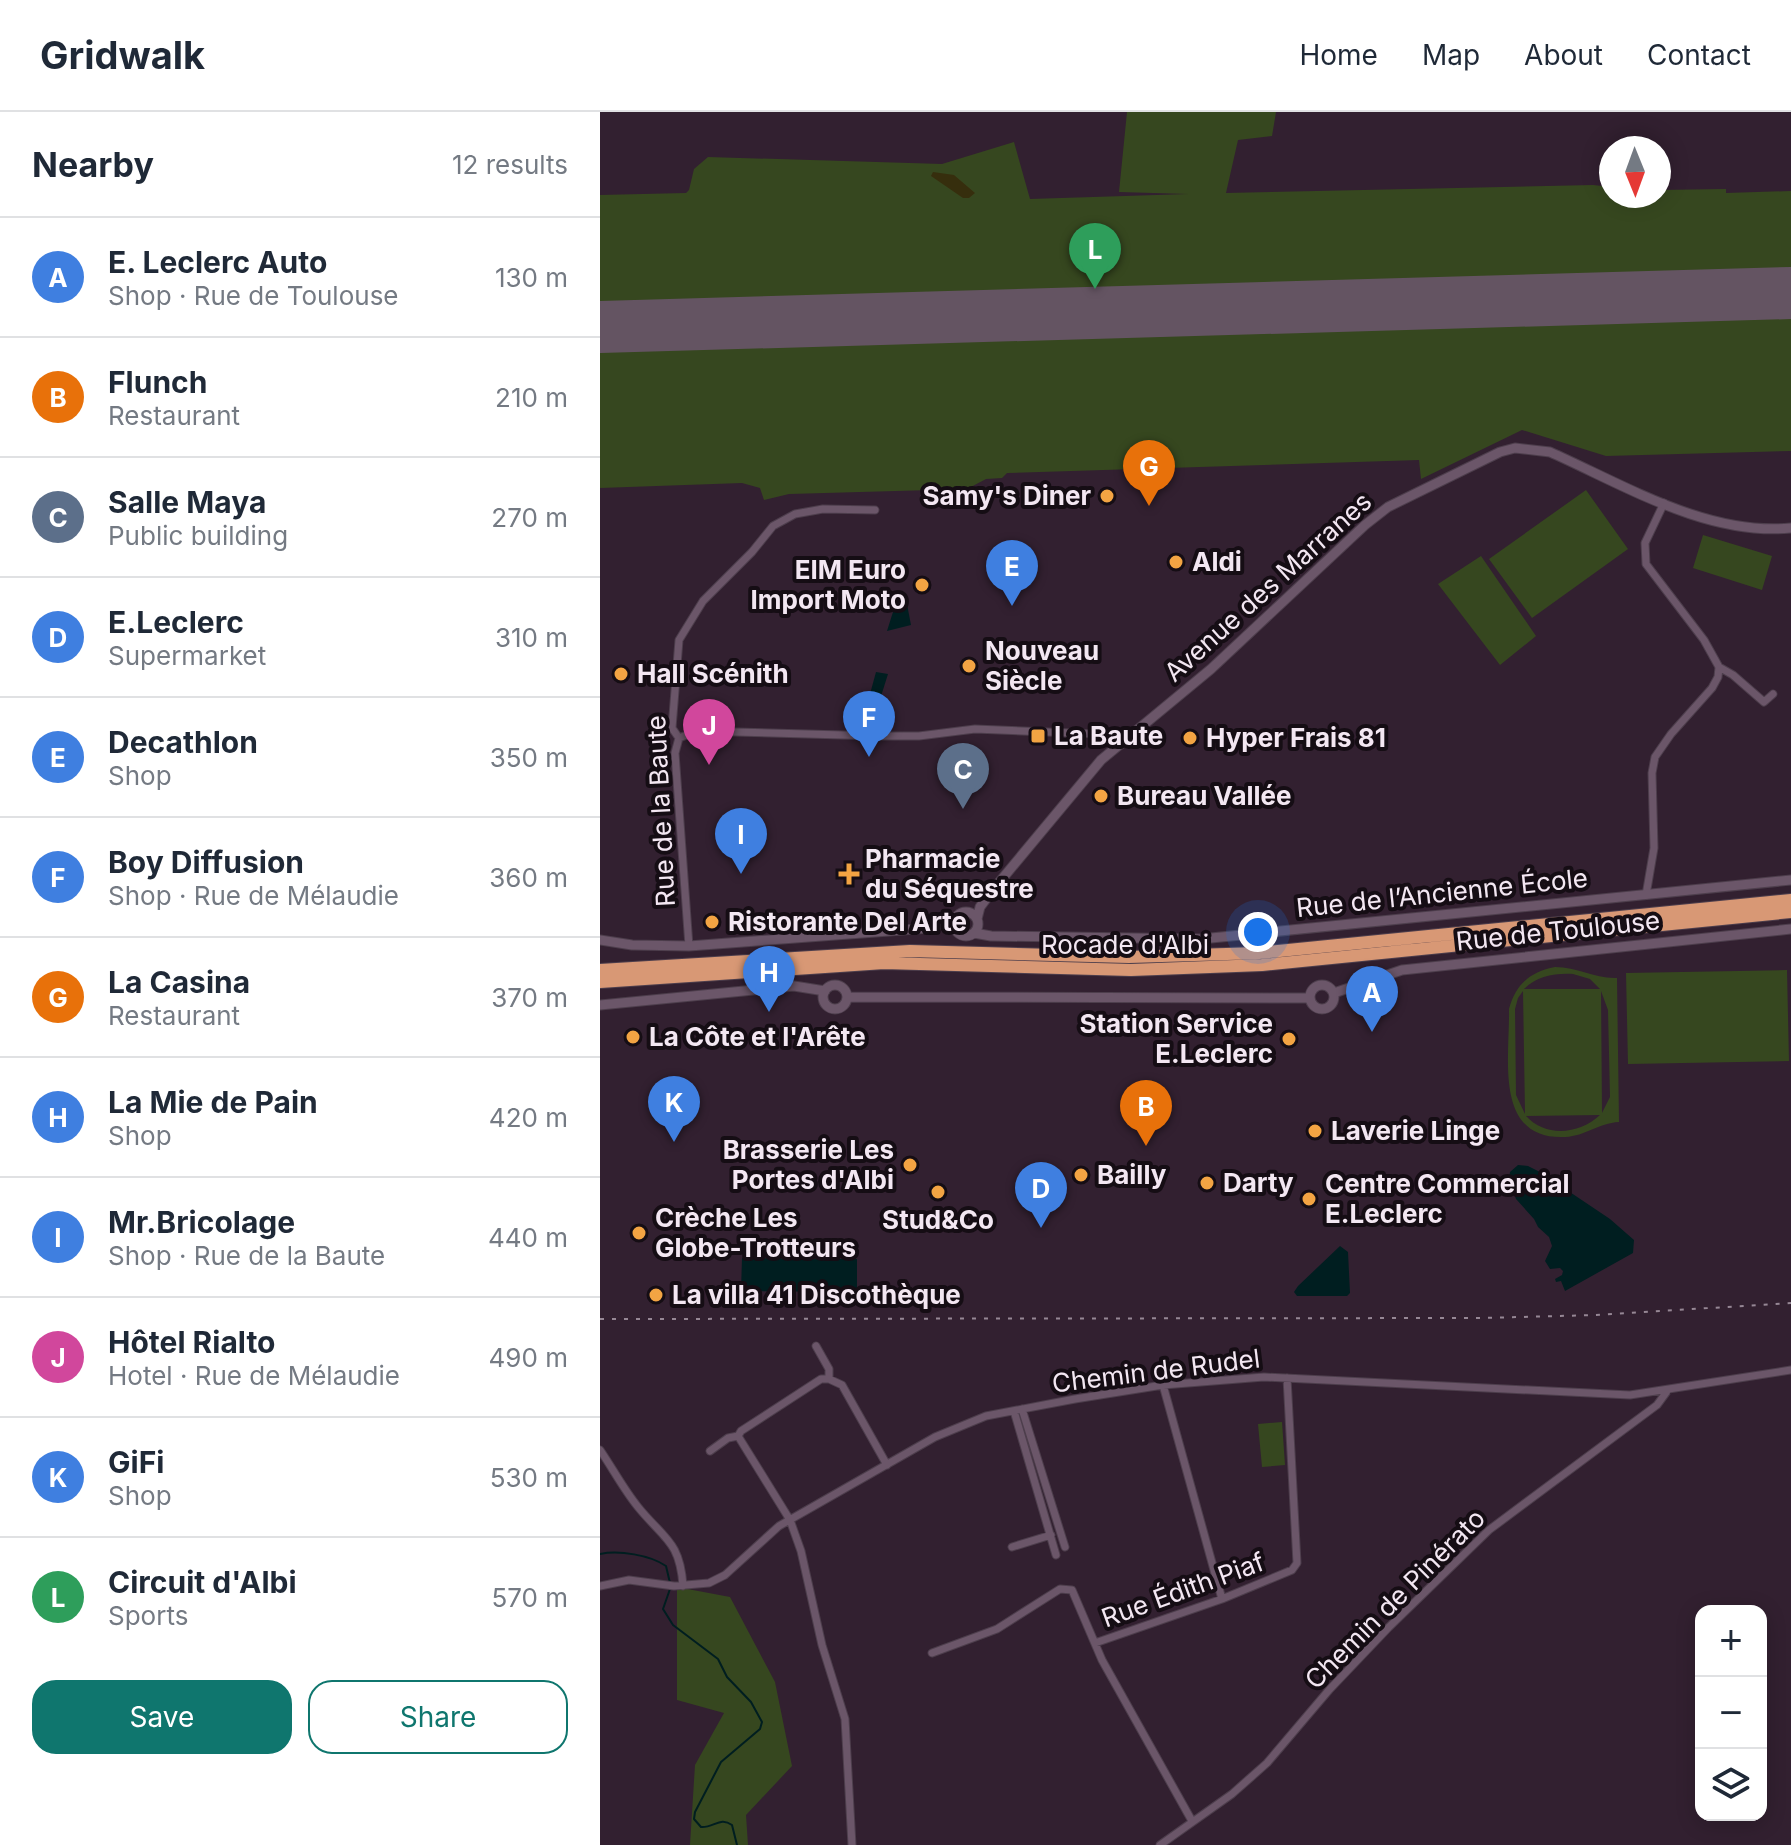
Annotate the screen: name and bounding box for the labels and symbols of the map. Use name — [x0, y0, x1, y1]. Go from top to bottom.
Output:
north arrow — [1599, 136, 1671, 208]
pin: L — [1069, 223, 1121, 289]
pin: G — [1123, 440, 1175, 506]
place label: Samy's Diner — [923, 480, 1091, 511]
street label: Avenue des Marranes — [1158, 486, 1377, 688]
marker: Samy's Diner — [1098, 487, 1116, 505]
pin: E — [986, 540, 1038, 606]
place label: Aldi — [1192, 546, 1242, 577]
marker: Aldi — [1167, 553, 1185, 571]
place label: EIM Euro Import Moto — [750, 554, 906, 615]
marker: EIM Euro Import Moto — [913, 576, 931, 594]
place label: Nouveau Siècle — [985, 635, 1099, 696]
marker: Nouveau Siècle — [960, 657, 978, 675]
place label: Hall Scénith — [637, 658, 789, 689]
marker: Hall Scénith — [612, 665, 630, 683]
pin: F — [843, 691, 895, 757]
pin: J — [683, 699, 735, 765]
street label: Rue de la Baute — [640, 715, 681, 907]
place label: La Baute — [1054, 720, 1163, 751]
place label: Hyper Frais 81 — [1206, 722, 1386, 753]
marker: La Baute — [1029, 727, 1047, 745]
marker: Hyper Frais 81 — [1181, 729, 1199, 747]
pin: C — [937, 743, 989, 809]
place label: Bureau Vallée — [1117, 780, 1292, 811]
marker: Bureau Vallée — [1092, 787, 1110, 805]
pin: I — [715, 808, 767, 874]
place label: Pharmacie du Séquestre — [865, 843, 1034, 904]
street label: Rue de l’Ancienne École — [1295, 862, 1589, 923]
marker: Pharmacie du Séquestre — [840, 865, 858, 883]
street label: Rue de Toulouse — [1454, 904, 1661, 957]
place label: Ristorante Del Arte — [728, 906, 967, 937]
your location — [1238, 912, 1278, 952]
marker: Ristorante Del Arte — [703, 913, 721, 931]
street label: Rocade d'Albi — [1041, 929, 1209, 960]
pin: H — [743, 946, 795, 1012]
pin: A — [1346, 966, 1398, 1032]
place label: Station Service E.Leclerc — [1079, 1008, 1273, 1069]
place label: La Côte et l'Arête — [649, 1021, 866, 1052]
marker: La Côte et l'Arête — [624, 1028, 642, 1046]
marker: Station Service E.Leclerc — [1280, 1030, 1298, 1048]
pin: K — [648, 1076, 700, 1142]
pin: B — [1120, 1080, 1172, 1146]
place label: Laverie Linge — [1331, 1115, 1500, 1146]
marker: Laverie Linge — [1306, 1122, 1324, 1140]
place label: Brasserie Les Portes d'Albi — [723, 1134, 894, 1195]
marker: Brasserie Les Portes d'Albi — [901, 1156, 919, 1174]
place label: Bailly — [1097, 1159, 1167, 1190]
pin: D — [1015, 1162, 1067, 1228]
marker: Bailly — [1072, 1166, 1090, 1184]
place label: Darty — [1223, 1167, 1294, 1198]
place label: Centre Commercial E.Leclerc — [1325, 1168, 1570, 1229]
marker: Darty — [1198, 1174, 1216, 1192]
marker: Stud&Co — [929, 1183, 947, 1201]
marker: Centre Commercial E.Leclerc — [1300, 1190, 1318, 1208]
place label: Crèche Les Globe-Trotteurs — [655, 1202, 856, 1263]
place label: Stud&Co — [882, 1204, 994, 1235]
marker: Crèche Les Globe-Trotteurs — [630, 1224, 648, 1242]
place label: La villa 41 Discothèque — [672, 1279, 961, 1310]
marker: La villa 41 Discothèque — [647, 1286, 665, 1304]
street label: Chemin de Rudel — [1050, 1342, 1262, 1399]
street label: Chemin de Pinérato — [1298, 1502, 1491, 1695]
street label: Rue Édith Piaf — [1097, 1546, 1269, 1633]

